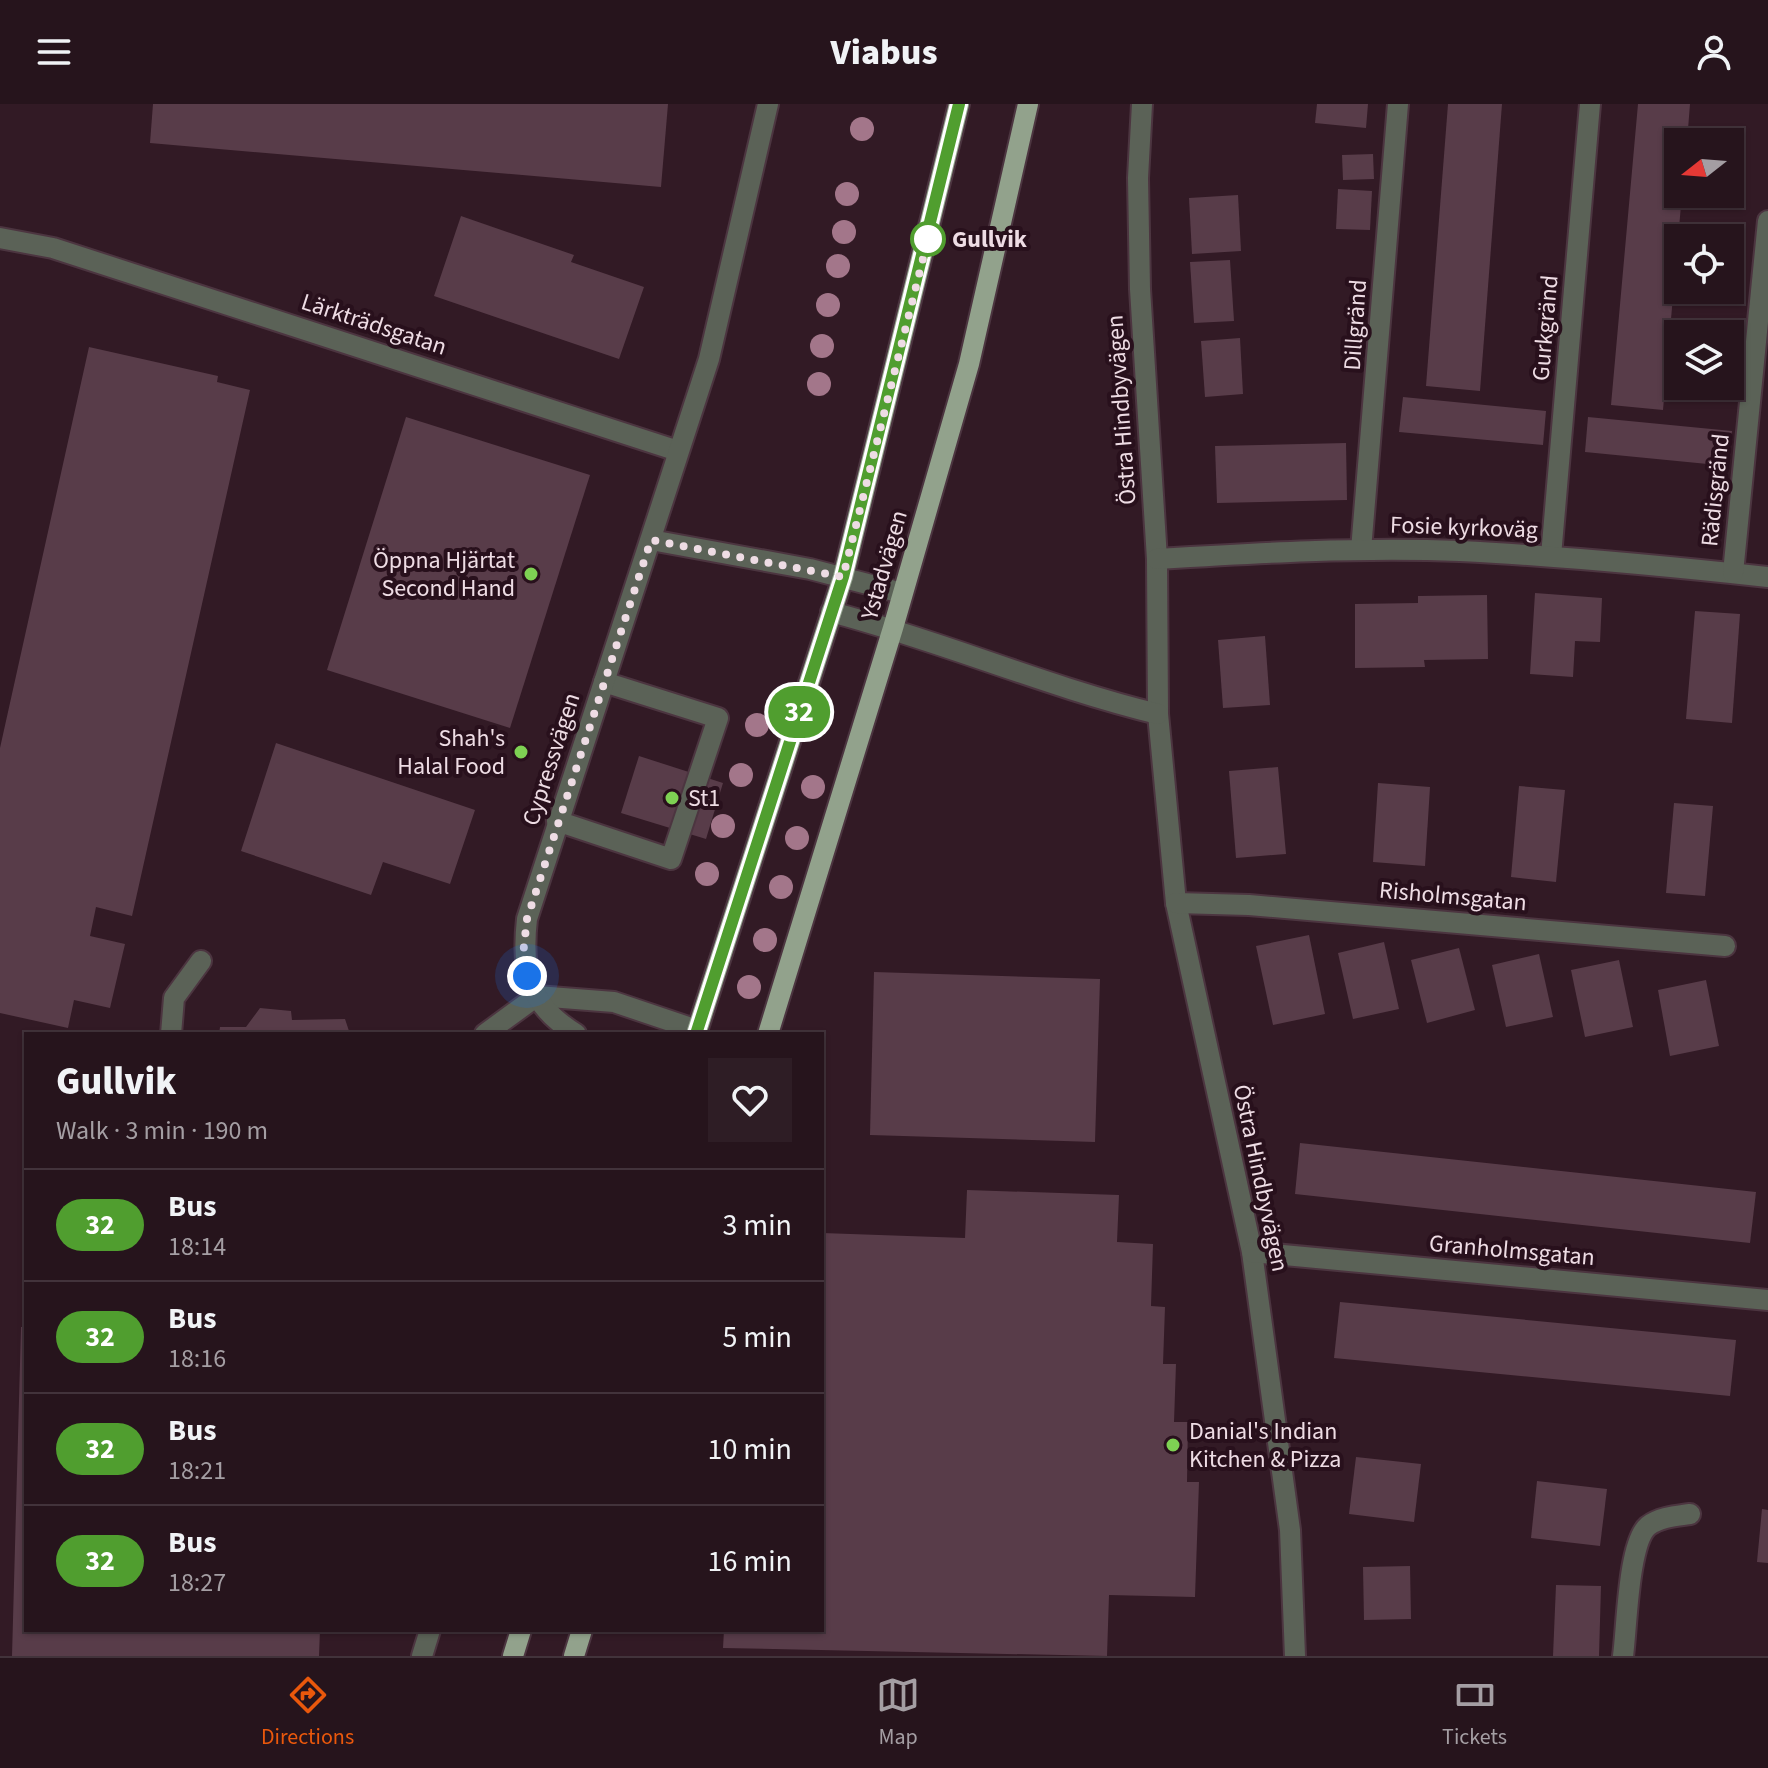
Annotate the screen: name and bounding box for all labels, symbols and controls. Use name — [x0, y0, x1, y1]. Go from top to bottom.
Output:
text: Viabus — [830, 27, 938, 78]
icon: menu — [32, 30, 76, 74]
icon: person — [1692, 30, 1736, 74]
north arrow — [1664, 128, 1744, 208]
map controls — [1664, 128, 1744, 400]
marker: Gullvik — [911, 222, 945, 256]
place label: Gullvik — [952, 222, 1028, 257]
button: locate — [1664, 224, 1744, 304]
street label: Gurkgränd — [1523, 274, 1568, 382]
street label: Dillgränd — [1335, 278, 1376, 372]
street label: Lärkträdsgatan — [297, 284, 451, 364]
street label: Östra Hindbyvägen — [1097, 314, 1146, 506]
button: layers — [1664, 320, 1744, 400]
street label: Rädisgränd — [1692, 432, 1739, 548]
street label: Ystadvägen — [852, 506, 917, 625]
street label: Fosie kyrkoväg — [1389, 507, 1538, 548]
place label: Öppna Hjärtat Second Hand — [373, 543, 515, 606]
marker: Öppna Hjärtat Second Hand — [522, 565, 540, 583]
line badge: 32 — [763, 686, 835, 738]
street label: Cypressvägen — [514, 688, 589, 830]
text: 32 — [784, 692, 814, 732]
place label: Shah's Halal Food — [397, 721, 505, 784]
marker: Shah's Halal Food — [512, 743, 530, 761]
place label: St1 — [688, 781, 720, 816]
marker: St1 — [663, 789, 681, 807]
street label: Risholmsgatan — [1378, 873, 1528, 920]
your location — [507, 956, 547, 996]
text: Gullvik — [56, 1055, 177, 1109]
button: heart — [708, 1058, 792, 1142]
street label: Östra Hindbyvägen — [1224, 1081, 1297, 1275]
text: Walk · 3 min · 190 m — [56, 1112, 268, 1149]
text: Bus — [168, 1185, 216, 1228]
text: 3 min — [722, 1204, 792, 1247]
text: 32 — [85, 1205, 115, 1245]
street label: Granholmsgatan — [1428, 1226, 1596, 1275]
text: 18:14 — [168, 1228, 226, 1265]
text: Bus — [168, 1297, 216, 1340]
text: 5 min — [722, 1316, 792, 1359]
text: 32 — [85, 1317, 115, 1357]
text: 18:16 — [168, 1340, 226, 1377]
text: Bus — [168, 1409, 216, 1452]
place label: Danial's Indian Kitchen & Pizza — [1189, 1414, 1341, 1477]
text: 10 min — [708, 1428, 792, 1471]
text: 32 — [85, 1429, 115, 1469]
marker: Danial's Indian Kitchen & Pizza — [1164, 1436, 1182, 1454]
text: 18:21 — [168, 1452, 226, 1489]
text: Bus — [168, 1521, 216, 1564]
text: 16 min — [708, 1540, 792, 1583]
text: 32 — [85, 1541, 115, 1581]
text: 18:27 — [168, 1564, 226, 1601]
tab: Directions — [261, 1673, 354, 1753]
tab: Map — [876, 1673, 920, 1753]
tab: Tickets — [1442, 1673, 1507, 1753]

